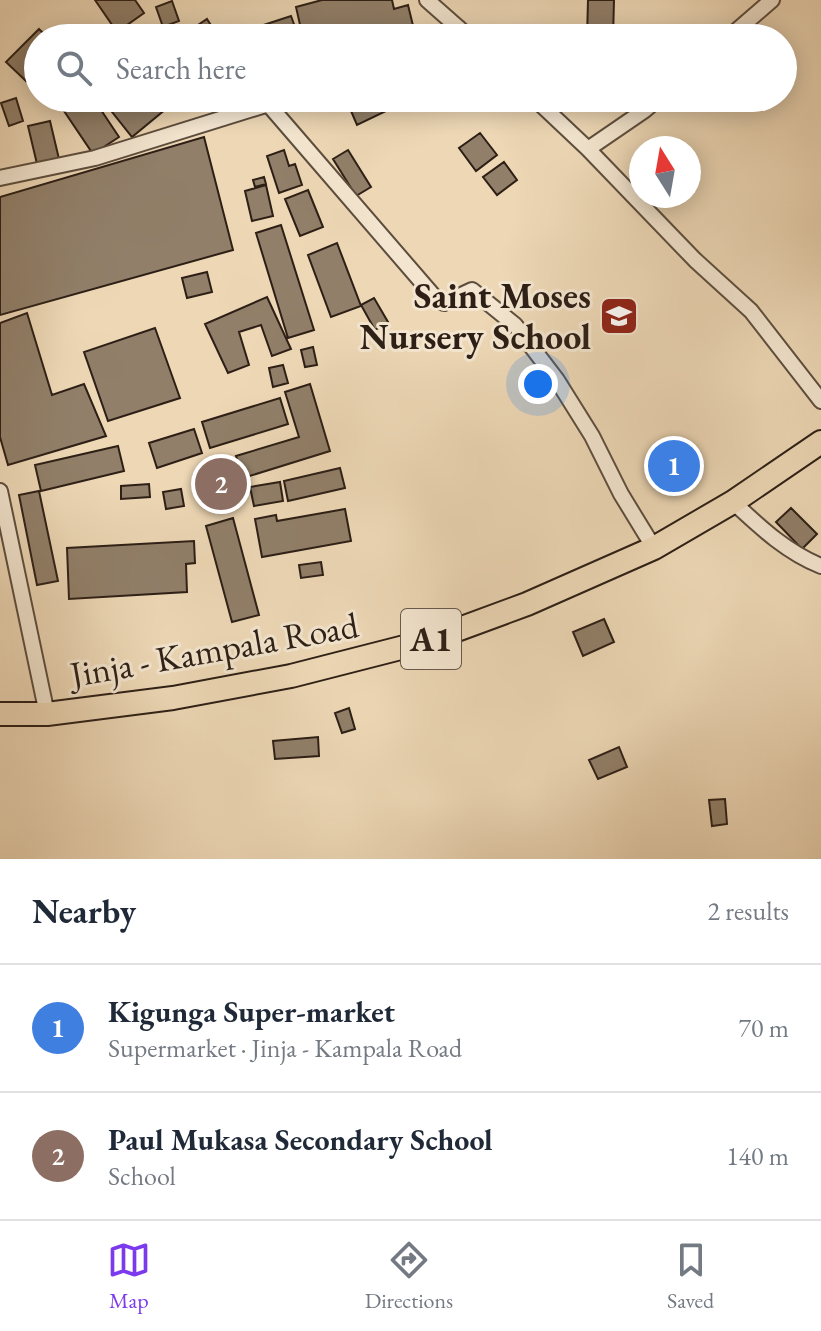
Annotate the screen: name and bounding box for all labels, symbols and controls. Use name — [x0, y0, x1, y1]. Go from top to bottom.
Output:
search box — [24, 24, 797, 112]
icon: search — [52, 46, 96, 90]
text: Search here — [116, 49, 246, 88]
north arrow — [629, 136, 701, 208]
place label: Saint Moses Nursery School — [360, 272, 591, 360]
school or university icon: Saint Moses Nursery School — [598, 295, 640, 337]
your location — [518, 364, 558, 404]
pin: 1 — [648, 436, 700, 496]
pin: 2 — [195, 454, 247, 514]
street label: Jinja - Kampala Road — [63, 601, 363, 698]
road number: A1 — [401, 609, 461, 669]
text: Nearby — [32, 889, 136, 933]
text: 2 results — [708, 894, 789, 928]
text: Kigunga Super-market — [108, 992, 395, 1031]
text: 1 — [51, 1011, 65, 1045]
text: 70 m — [739, 1011, 789, 1045]
text: Supermarket · Jinja - Kampala Road — [108, 1031, 462, 1065]
text: Paul Mukasa Secondary School — [108, 1120, 493, 1159]
text: 2 — [51, 1139, 65, 1173]
text: 140 m — [726, 1139, 789, 1173]
text: School — [108, 1159, 176, 1193]
tab: Map — [107, 1238, 151, 1315]
tab: Directions — [365, 1238, 453, 1315]
tab: Saved — [667, 1238, 714, 1315]

